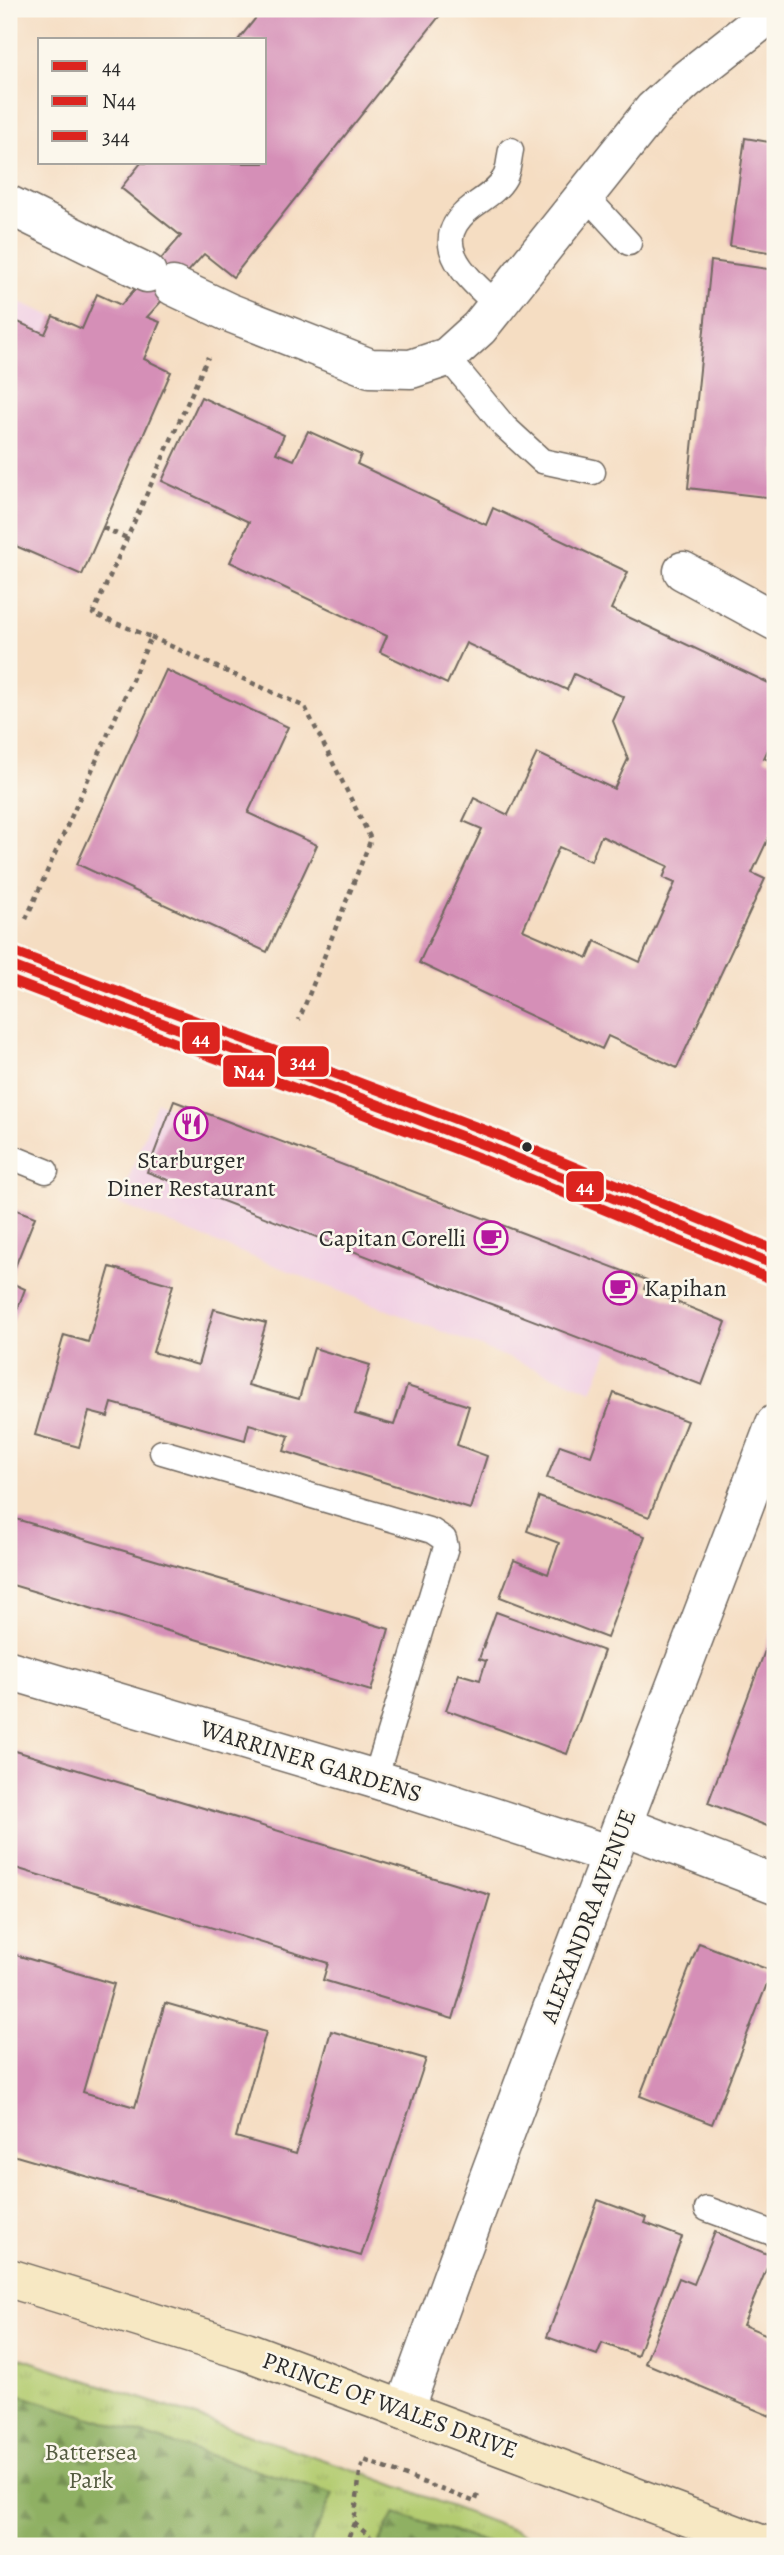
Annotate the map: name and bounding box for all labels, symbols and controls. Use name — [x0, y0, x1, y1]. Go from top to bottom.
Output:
legend — [38, 38, 266, 164]
text: 44 — [102, 53, 121, 81]
text: N44 — [102, 87, 136, 115]
text: 344 — [102, 123, 130, 151]
line badge: 44 — [181, 1021, 221, 1055]
text: 44 — [192, 1026, 210, 1052]
line badge: 344 — [277, 1045, 330, 1078]
text: 344 — [290, 1049, 316, 1075]
line badge: N44 — [222, 1054, 276, 1088]
text: N44 — [233, 1059, 265, 1085]
restaurant icon: Starburger Diner Restaurant — [172, 1105, 210, 1143]
unlabelled marker — [520, 1140, 534, 1154]
place label: Starburger Diner Restaurant — [106, 1144, 276, 1204]
line badge: 44 — [565, 1170, 605, 1203]
text: 44 — [576, 1174, 594, 1200]
cafe icon: Capitan Corelli — [472, 1219, 510, 1257]
place label: Capitan Corelli — [319, 1222, 466, 1254]
cafe icon: Kapihan — [601, 1269, 639, 1307]
place label: Kapihan — [644, 1272, 727, 1304]
street label: WARRINER GARDENS — [195, 1712, 426, 1810]
street label: ALEXANDRA AVENUE — [532, 1805, 644, 2028]
street label: PRINCE OF WALES DRIVE — [258, 2344, 522, 2466]
park label: Battersea Park — [45, 2436, 138, 2496]

